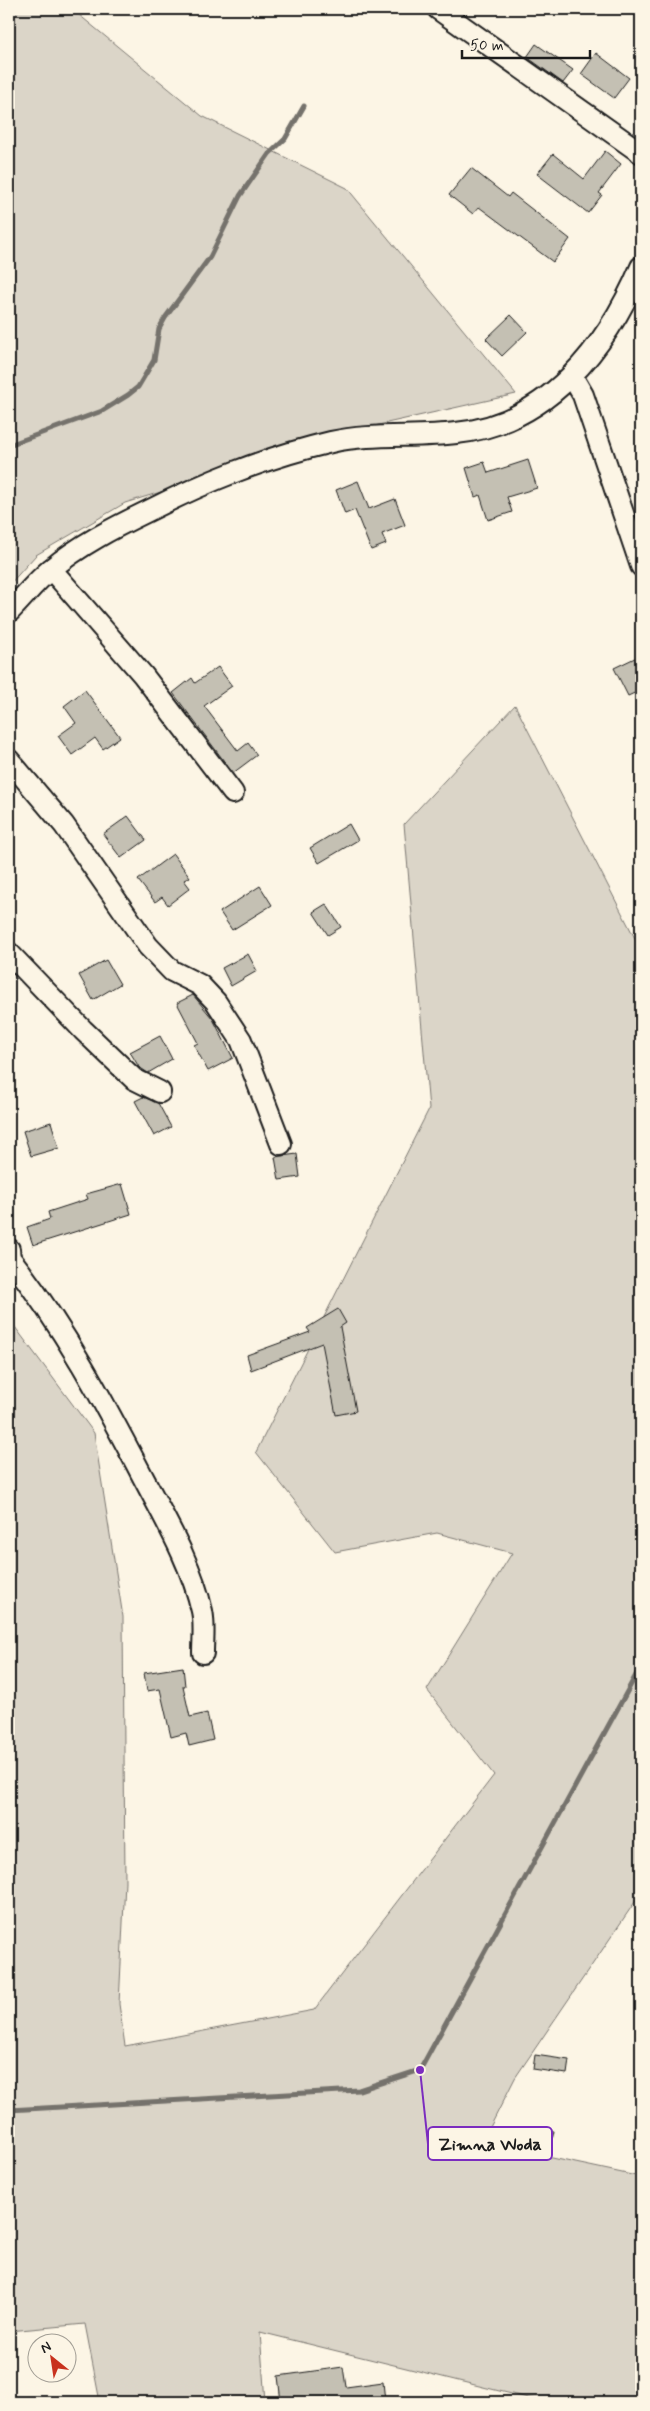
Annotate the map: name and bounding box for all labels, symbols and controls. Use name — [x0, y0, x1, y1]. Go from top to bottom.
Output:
scale bar — [462, 28, 590, 60]
text: 50 m — [470, 36, 504, 56]
callout: Zimna Woda — [428, 2127, 552, 2160]
text: Zimna Woda — [438, 2133, 542, 2157]
north arrow — [28, 2334, 78, 2384]
text: N — [37, 2337, 55, 2358]

